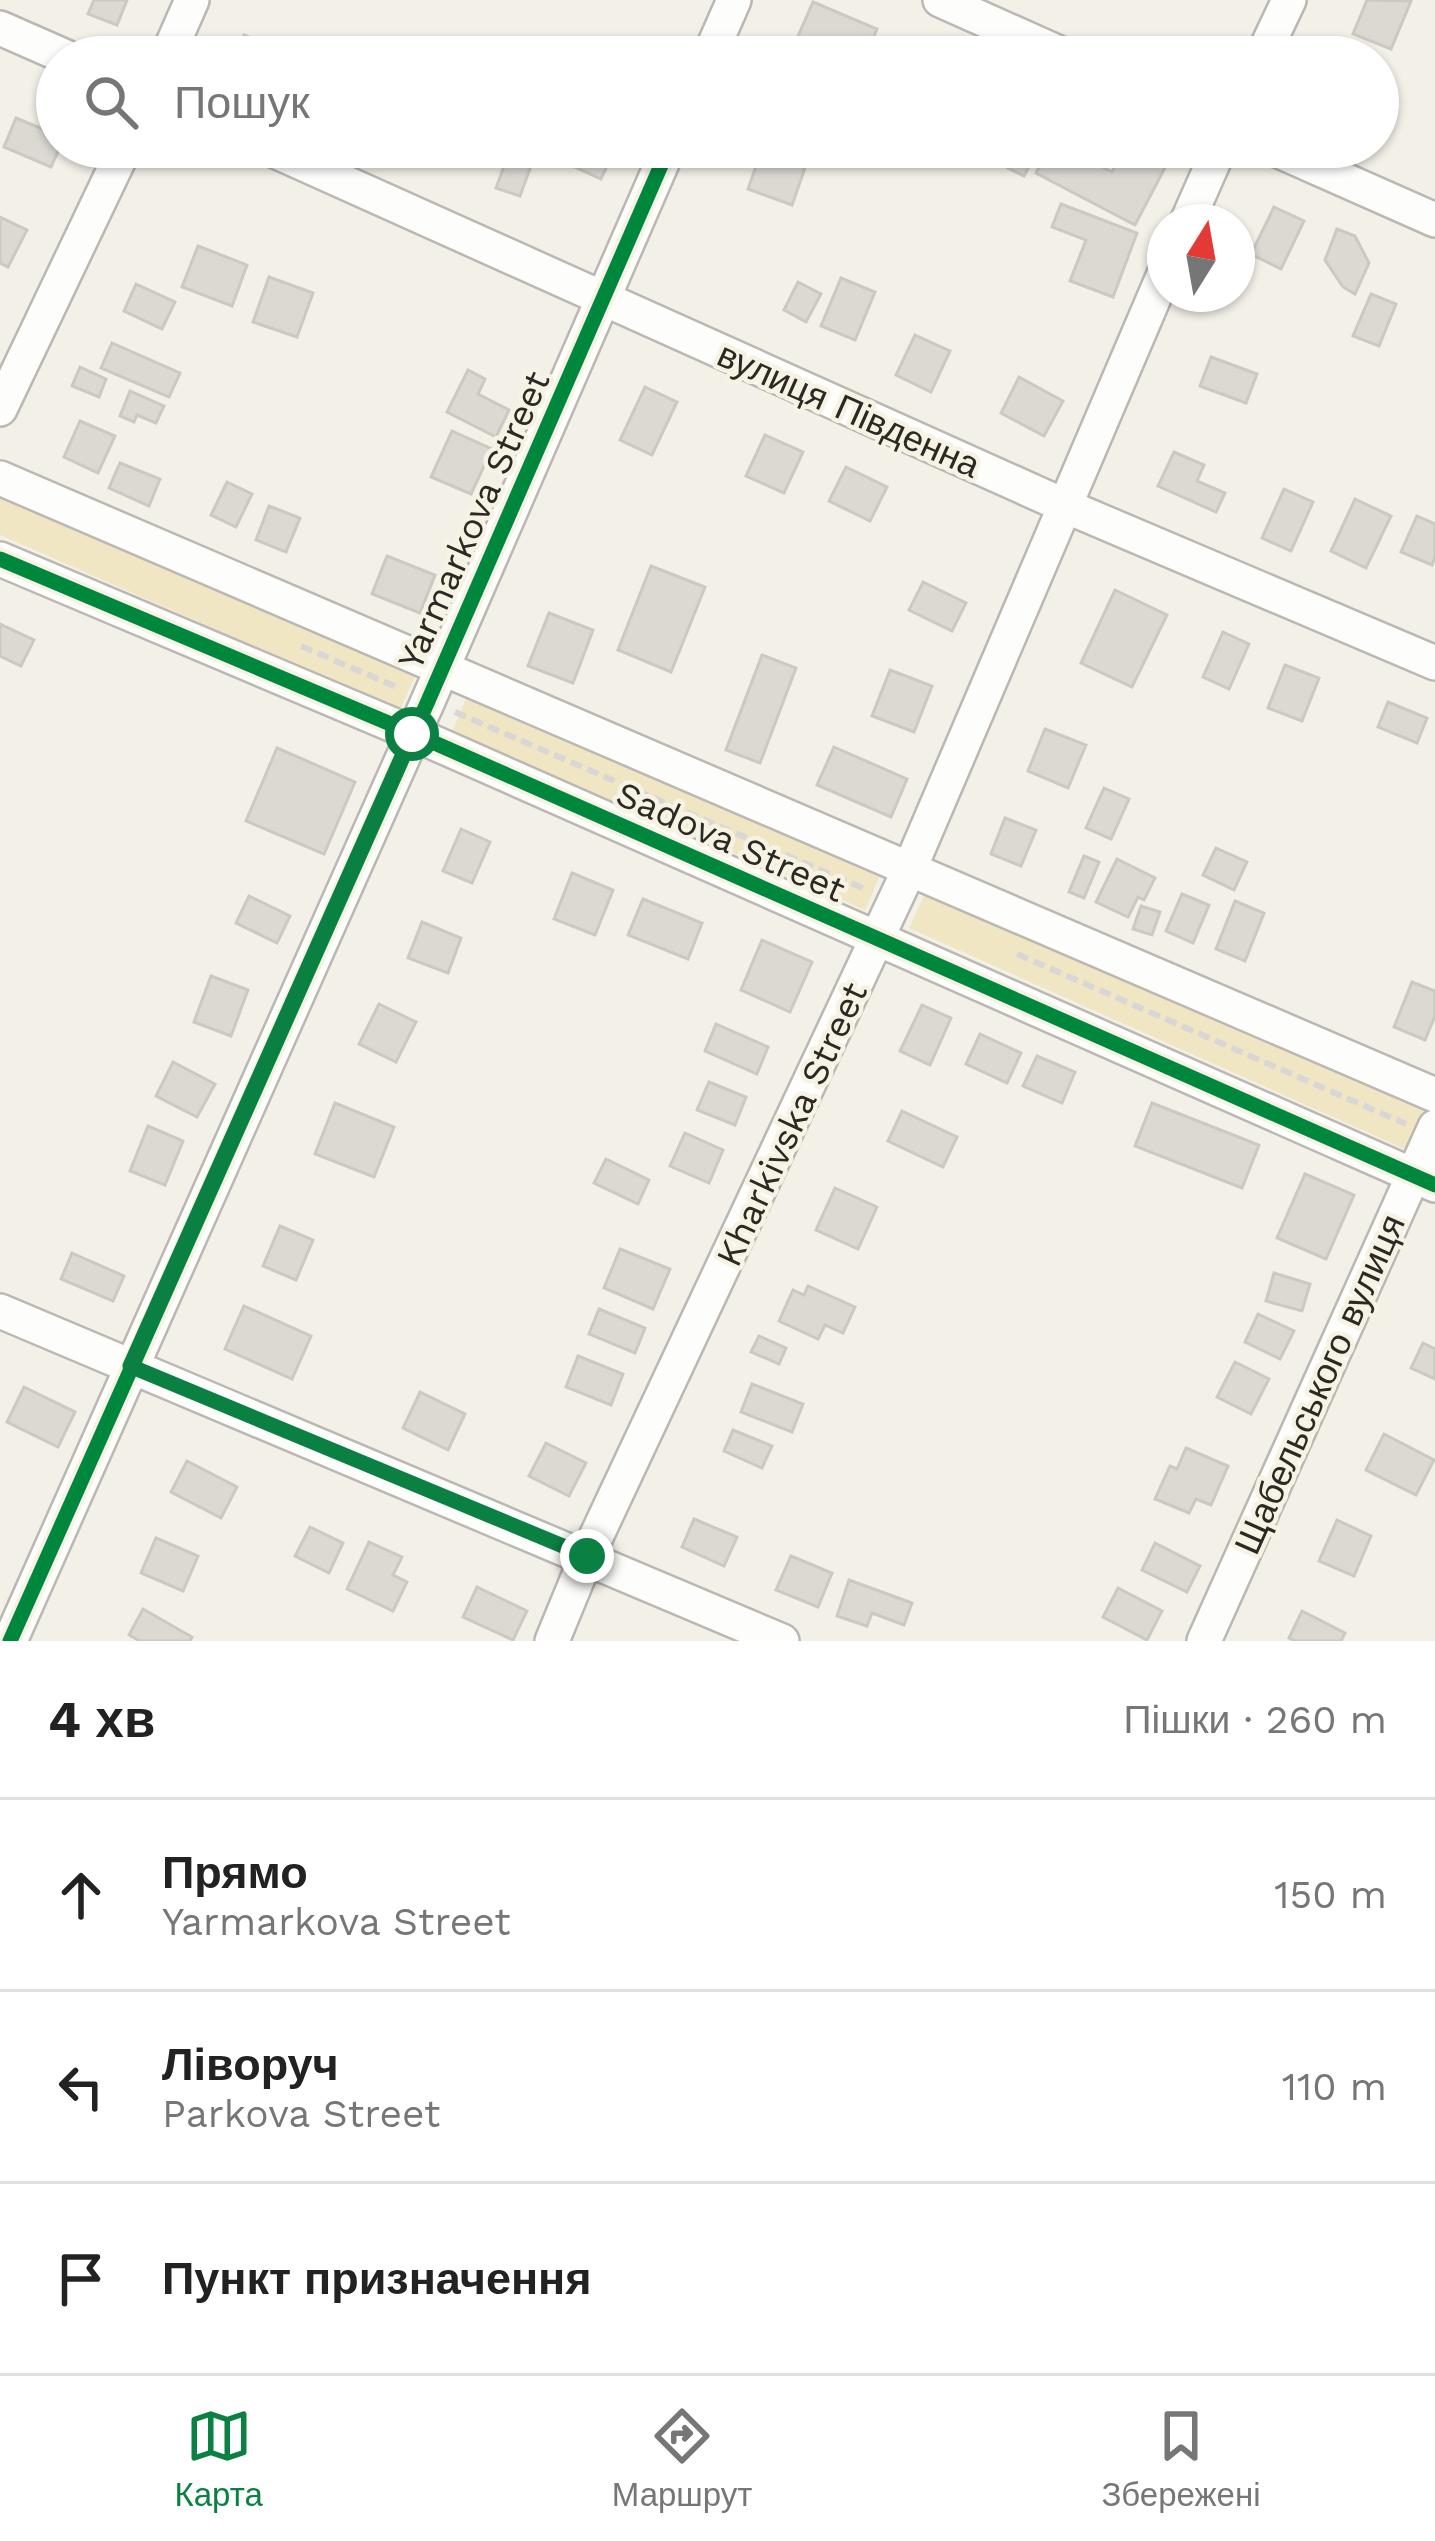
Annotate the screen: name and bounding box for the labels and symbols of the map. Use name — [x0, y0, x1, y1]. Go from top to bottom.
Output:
north arrow — [1147, 204, 1255, 312]
street label: вулиця Південна — [711, 333, 987, 487]
street label: Yarmarkova Street — [389, 365, 559, 676]
route start — [385, 707, 439, 761]
street label: Sadova Street — [610, 773, 851, 911]
street label: Kharkivska Street — [708, 976, 876, 1273]
street label: Щабельського вулиця — [1226, 1208, 1414, 1561]
route end — [560, 1529, 614, 1583]

